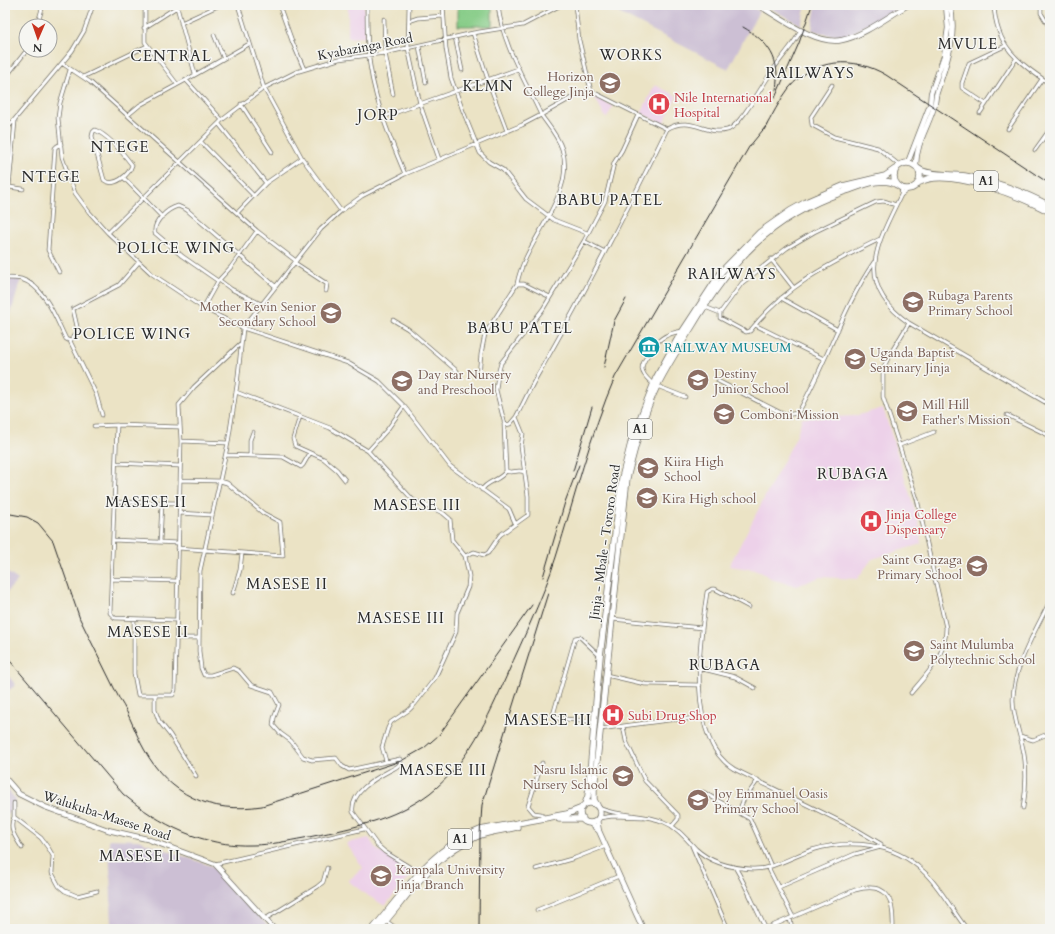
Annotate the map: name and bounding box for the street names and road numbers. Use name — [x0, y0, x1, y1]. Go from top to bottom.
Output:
street label: Kyabazinga Road — [316, 29, 414, 65]
road number: A1 — [974, 171, 998, 191]
road number: A1 — [628, 419, 652, 439]
street label: Jinja - Mbale - Tororo Road — [585, 463, 625, 623]
street label: Walukuba-Masese Road — [40, 786, 173, 845]
road number: A1 — [448, 829, 472, 849]

